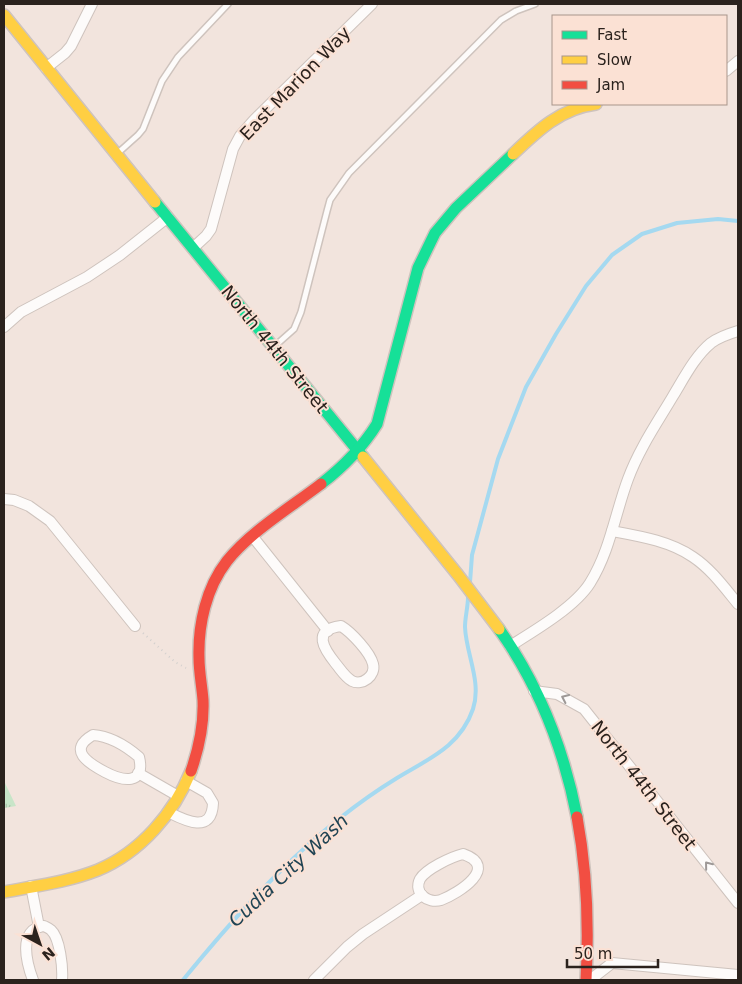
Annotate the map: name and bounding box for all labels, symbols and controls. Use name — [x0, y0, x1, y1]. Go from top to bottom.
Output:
legend — [552, 15, 727, 105]
street label: East Marion Way — [235, 22, 355, 144]
text: Fast — [597, 26, 627, 44]
text: Slow — [597, 51, 632, 69]
text: Jam — [596, 76, 625, 94]
street label: North 44th Street — [217, 281, 333, 417]
one-way arrow — [561, 694, 570, 704]
street label: North 44th Street — [587, 716, 701, 854]
water label: Cudia City Wash — [224, 809, 352, 931]
one-way arrow — [705, 862, 713, 871]
north arrow — [15, 919, 65, 969]
scale bar — [567, 936, 658, 968]
text: N — [39, 944, 58, 964]
text: 50 m — [574, 945, 612, 963]

